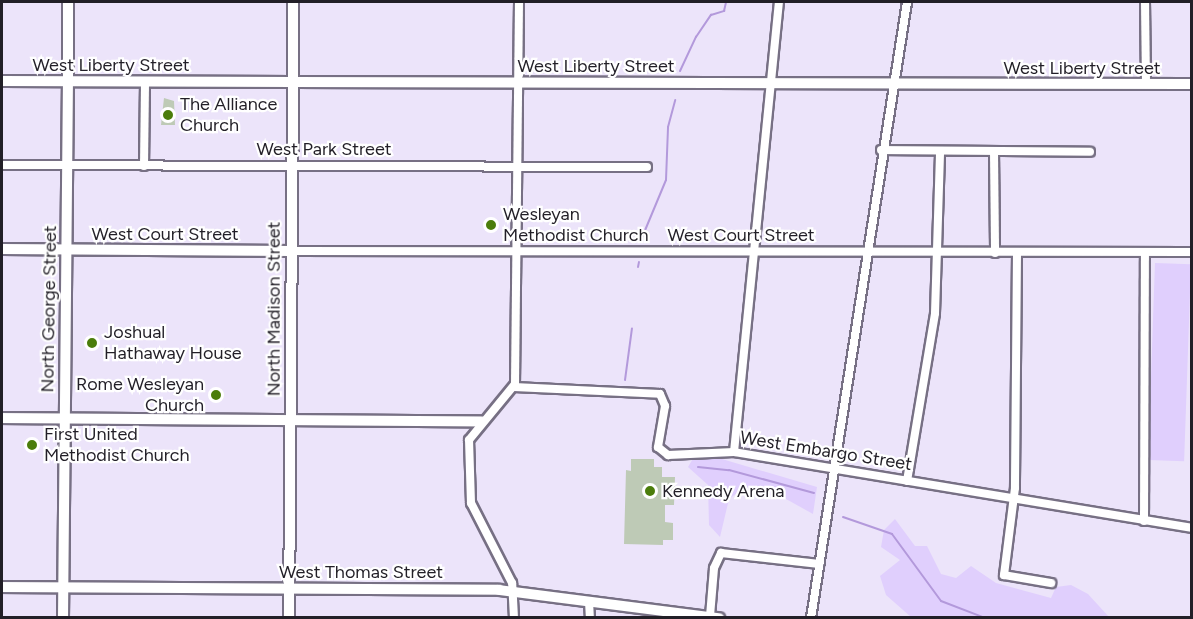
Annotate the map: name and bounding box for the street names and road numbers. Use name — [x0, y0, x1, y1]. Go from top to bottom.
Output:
street label: West Liberty Street — [32, 54, 190, 76]
street label: West Liberty Street — [517, 55, 675, 77]
street label: West Liberty Street — [1003, 57, 1161, 79]
street label: West Park Street — [256, 138, 392, 160]
street label: North Madison Street — [263, 222, 285, 396]
street label: West Court Street — [91, 223, 239, 245]
street label: West Court Street — [667, 224, 815, 246]
street label: North George Street — [37, 225, 61, 393]
street label: West Embargo Street — [739, 427, 913, 475]
street label: West Thomas Street — [279, 561, 443, 583]

